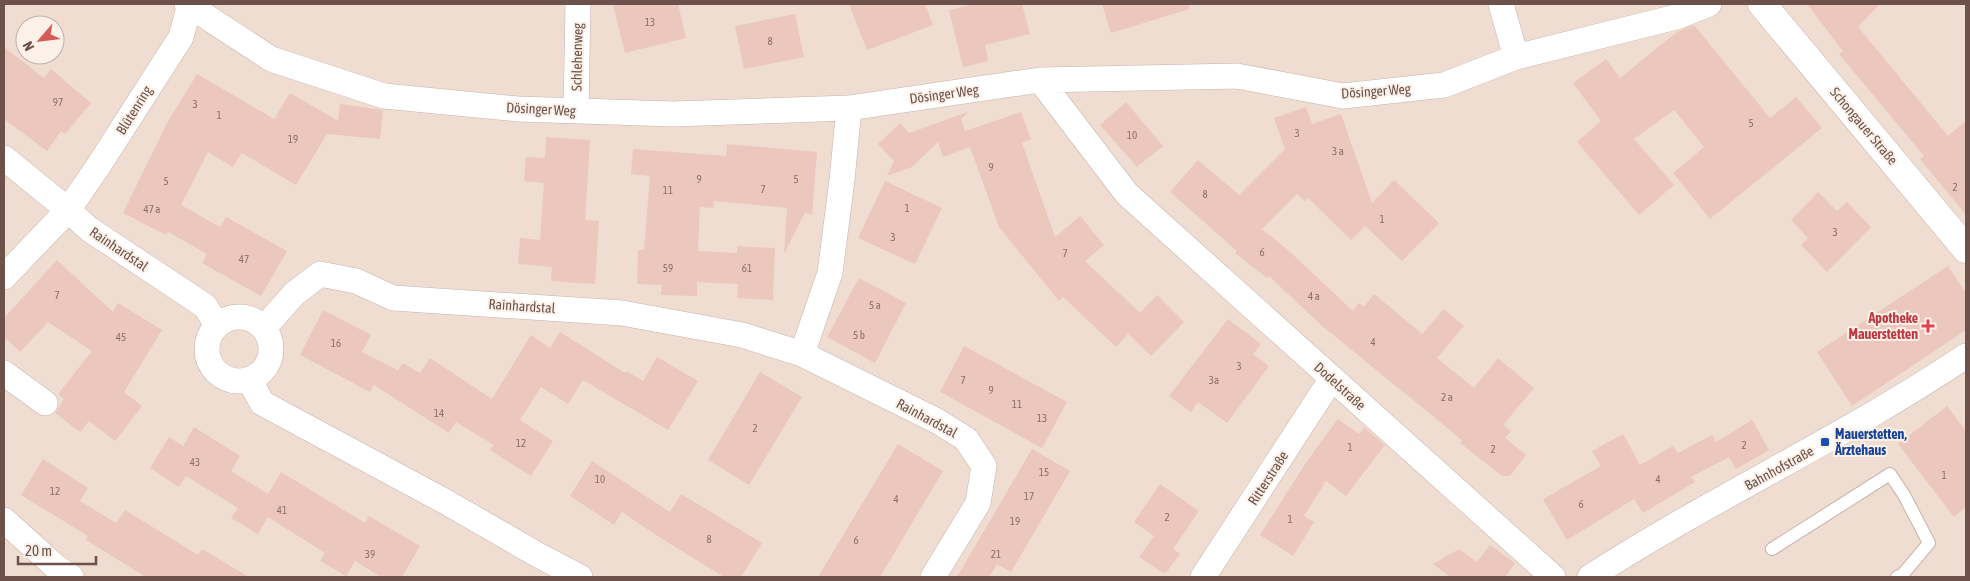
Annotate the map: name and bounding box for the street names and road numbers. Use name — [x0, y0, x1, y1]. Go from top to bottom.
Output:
street label: Schlehenweg — [568, 23, 586, 91]
street label: Dösinger Weg — [908, 81, 980, 107]
street label: Dösinger Weg — [1341, 81, 1411, 101]
street label: Blütenring — [113, 83, 155, 137]
street label: Schongauer Straße — [1827, 84, 1901, 168]
street label: Dösinger Weg — [506, 99, 576, 119]
street label: Rainhardstal — [87, 224, 151, 274]
street label: Rainhardstal — [488, 296, 556, 316]
street label: Dodelstraße — [1311, 359, 1369, 413]
street label: Rainhardstal — [894, 395, 960, 441]
street label: Bahnhofstraße — [1742, 443, 1816, 493]
street label: Ritterstraße — [1245, 448, 1291, 508]

